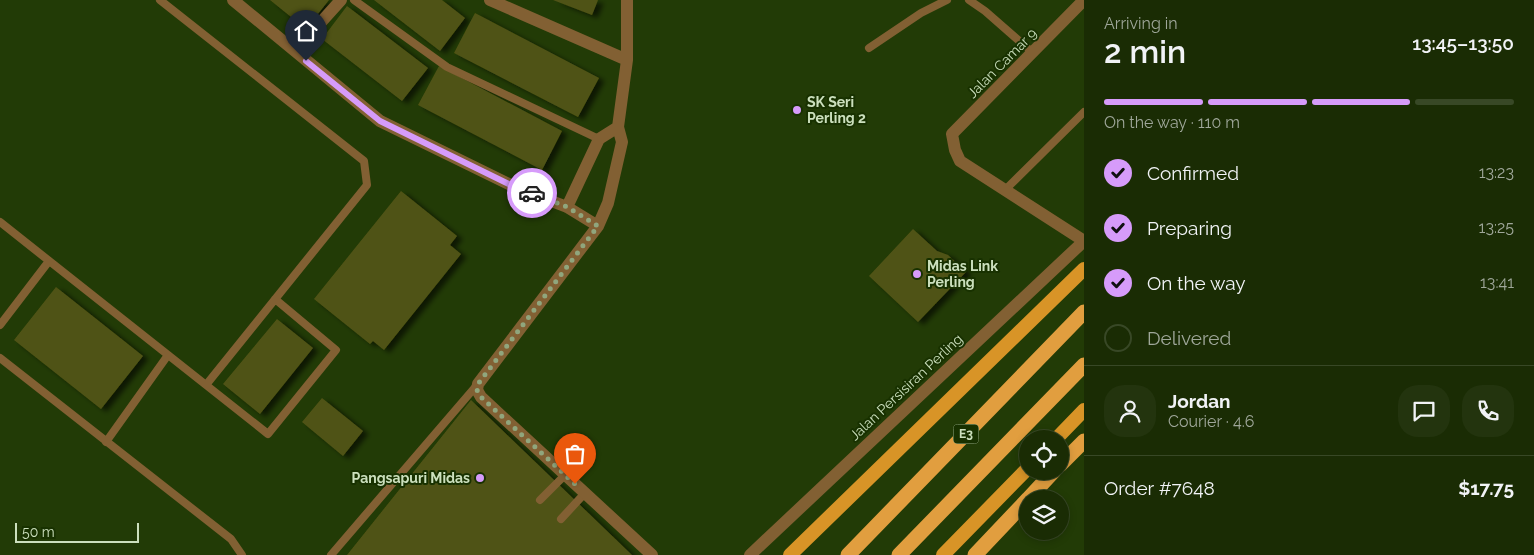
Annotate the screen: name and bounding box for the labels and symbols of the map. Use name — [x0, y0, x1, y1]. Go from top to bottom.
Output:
pin — [285, 10, 327, 61]
street label: Jalan Camar 9 — [964, 25, 1040, 101]
place label: SK Seri Perling 2 — [807, 94, 866, 126]
marker: SK Seri Perling 2 — [791, 104, 803, 116]
courier — [507, 168, 557, 218]
place label: Midas Link Perling — [927, 258, 998, 290]
marker: Midas Link Perling — [911, 268, 923, 280]
street label: Jalan Persisiran Perling — [846, 331, 966, 443]
road number: E3 — [954, 424, 978, 444]
pin — [554, 433, 596, 484]
place label: Pangsapuri Midas — [352, 470, 470, 486]
marker: Pangsapuri Midas — [474, 472, 486, 484]
scale bar — [15, 520, 139, 543]

